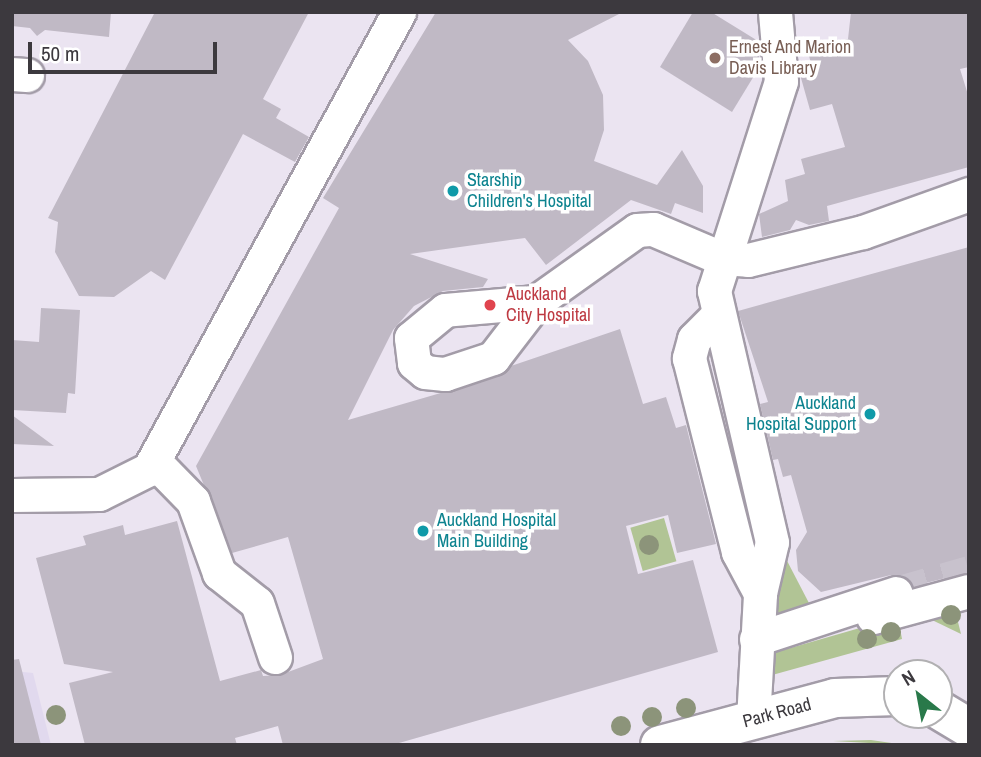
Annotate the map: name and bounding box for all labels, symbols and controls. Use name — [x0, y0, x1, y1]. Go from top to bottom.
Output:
scale bar — [32, 28, 220, 72]
place label: Ernest And Marion Davis Library — [729, 37, 852, 80]
text: 50 m — [41, 39, 79, 68]
marker: Ernest And Marion Davis Library — [707, 50, 723, 66]
place label: Starship Children's Hospital — [467, 170, 591, 212]
marker: Starship Children's Hospital — [445, 183, 461, 199]
place label: Auckland City Hospital — [506, 284, 590, 326]
marker: Auckland City Hospital — [480, 295, 500, 315]
place label: Auckland Hospital Support — [746, 393, 856, 436]
marker: Auckland Hospital Support — [862, 406, 878, 422]
place label: Auckland Hospital Main Building — [437, 510, 556, 552]
marker: Auckland Hospital Main Building — [415, 523, 431, 539]
north arrow — [883, 659, 953, 729]
text: N — [897, 664, 920, 692]
street label: Park Road — [741, 694, 813, 732]

